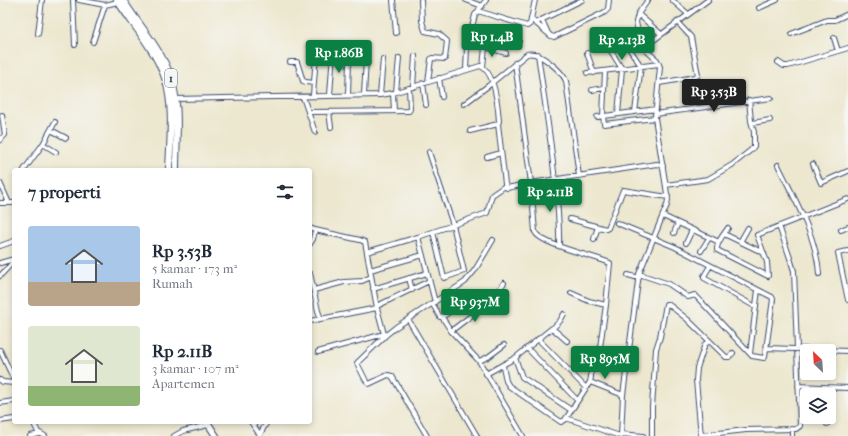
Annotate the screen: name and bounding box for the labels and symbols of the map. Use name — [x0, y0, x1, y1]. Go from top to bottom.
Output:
pin: Rp 1.4B — [455, 24, 529, 58]
pin: Rp 2.13B — [581, 27, 663, 61]
pin: Rp 1.86B — [298, 40, 380, 74]
road number: 1 — [165, 69, 177, 87]
pin: Rp 3.53B — [673, 79, 755, 113]
pin: Rp 2.11B — [509, 179, 591, 213]
pin: Rp 937M — [438, 289, 512, 323]
north arrow — [800, 344, 836, 380]
pin: Rp 895M — [568, 346, 642, 380]

